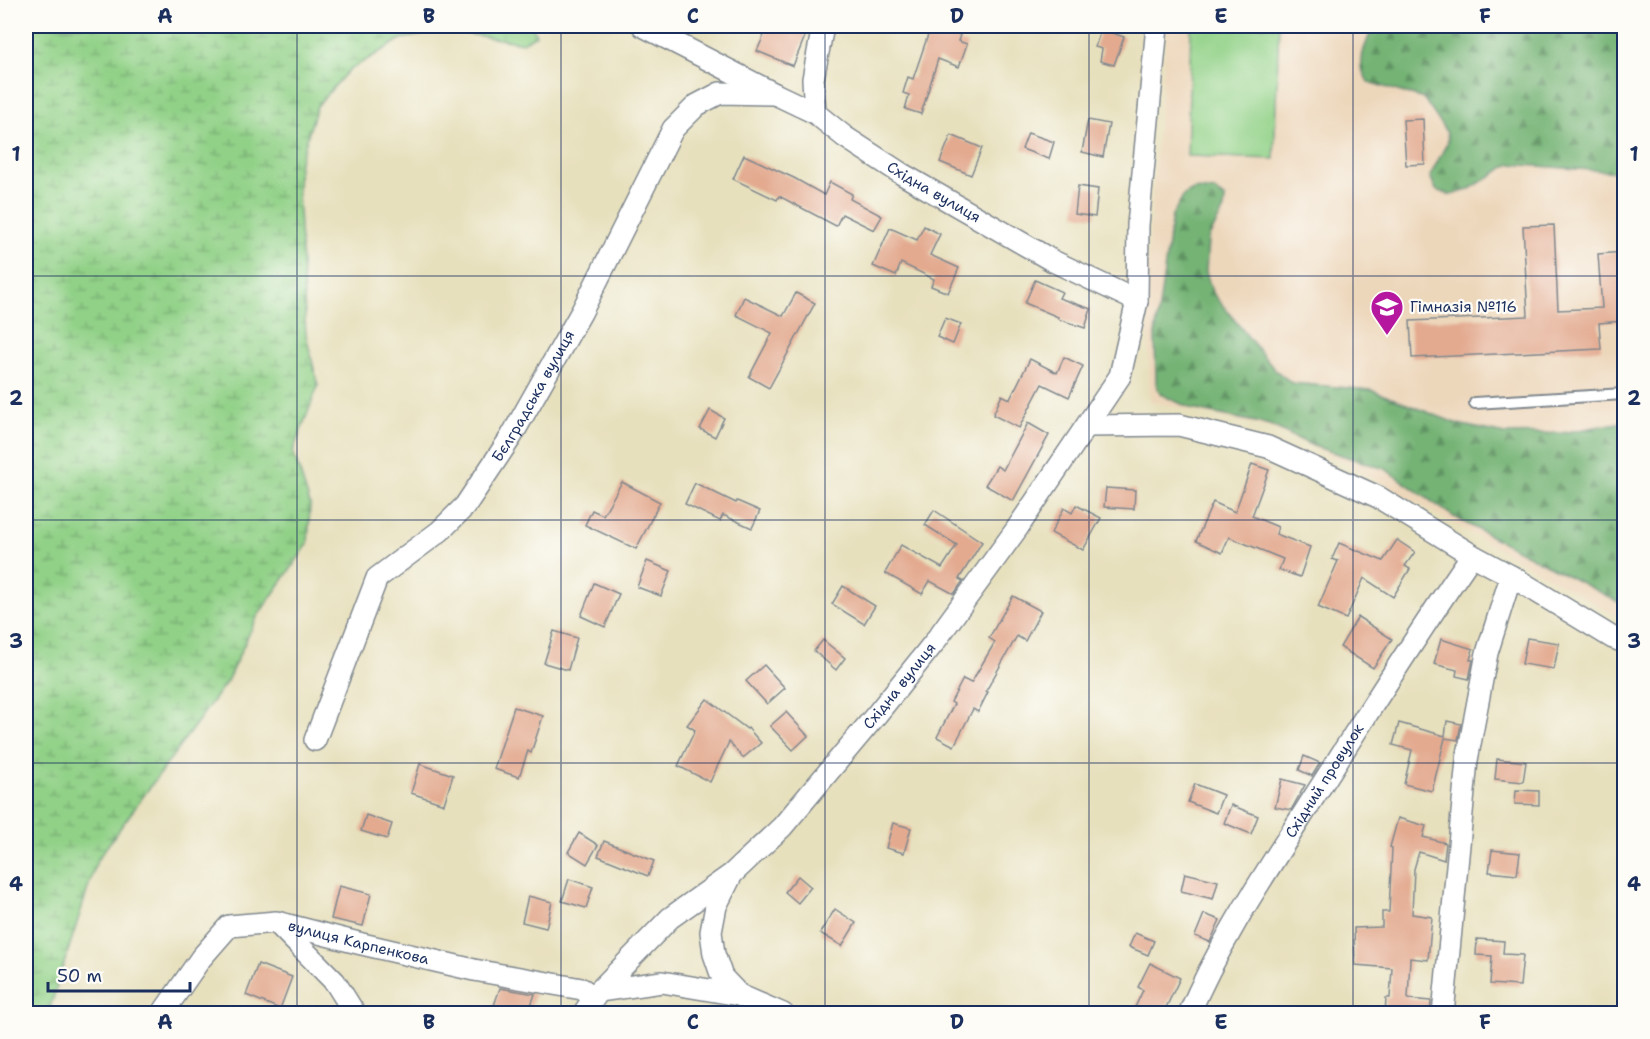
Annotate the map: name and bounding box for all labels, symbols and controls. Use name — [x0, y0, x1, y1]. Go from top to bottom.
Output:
text: A — [157, 3, 173, 29]
text: B — [423, 3, 435, 29]
text: C — [687, 3, 699, 29]
text: D — [950, 3, 964, 29]
text: E — [1214, 3, 1228, 29]
text: F — [1479, 3, 1491, 29]
text: 1 — [11, 141, 21, 167]
text: 1 — [1629, 141, 1639, 167]
street label: Східна вулиця — [883, 157, 984, 227]
school or university icon: Гімназія №116 — [1369, 289, 1405, 336]
place label: Гімназія №116 — [1410, 297, 1517, 317]
street label: Бєлградська вулиця — [487, 327, 579, 466]
text: 2 — [9, 385, 23, 411]
text: 2 — [1627, 385, 1641, 411]
text: 3 — [9, 628, 23, 654]
text: 3 — [1627, 628, 1641, 654]
street label: Східна вулиця — [858, 639, 940, 733]
street label: Східний провулок — [1281, 720, 1368, 842]
text: 4 — [9, 871, 23, 897]
text: 4 — [1627, 871, 1641, 897]
street label: вулиця Карпенкова — [286, 916, 432, 969]
scale bar — [48, 955, 190, 993]
text: 50 m — [57, 964, 102, 988]
text: A — [157, 1009, 173, 1035]
text: B — [423, 1009, 435, 1035]
text: C — [687, 1009, 699, 1035]
text: D — [950, 1009, 964, 1035]
text: E — [1214, 1009, 1228, 1035]
text: F — [1479, 1009, 1491, 1035]

